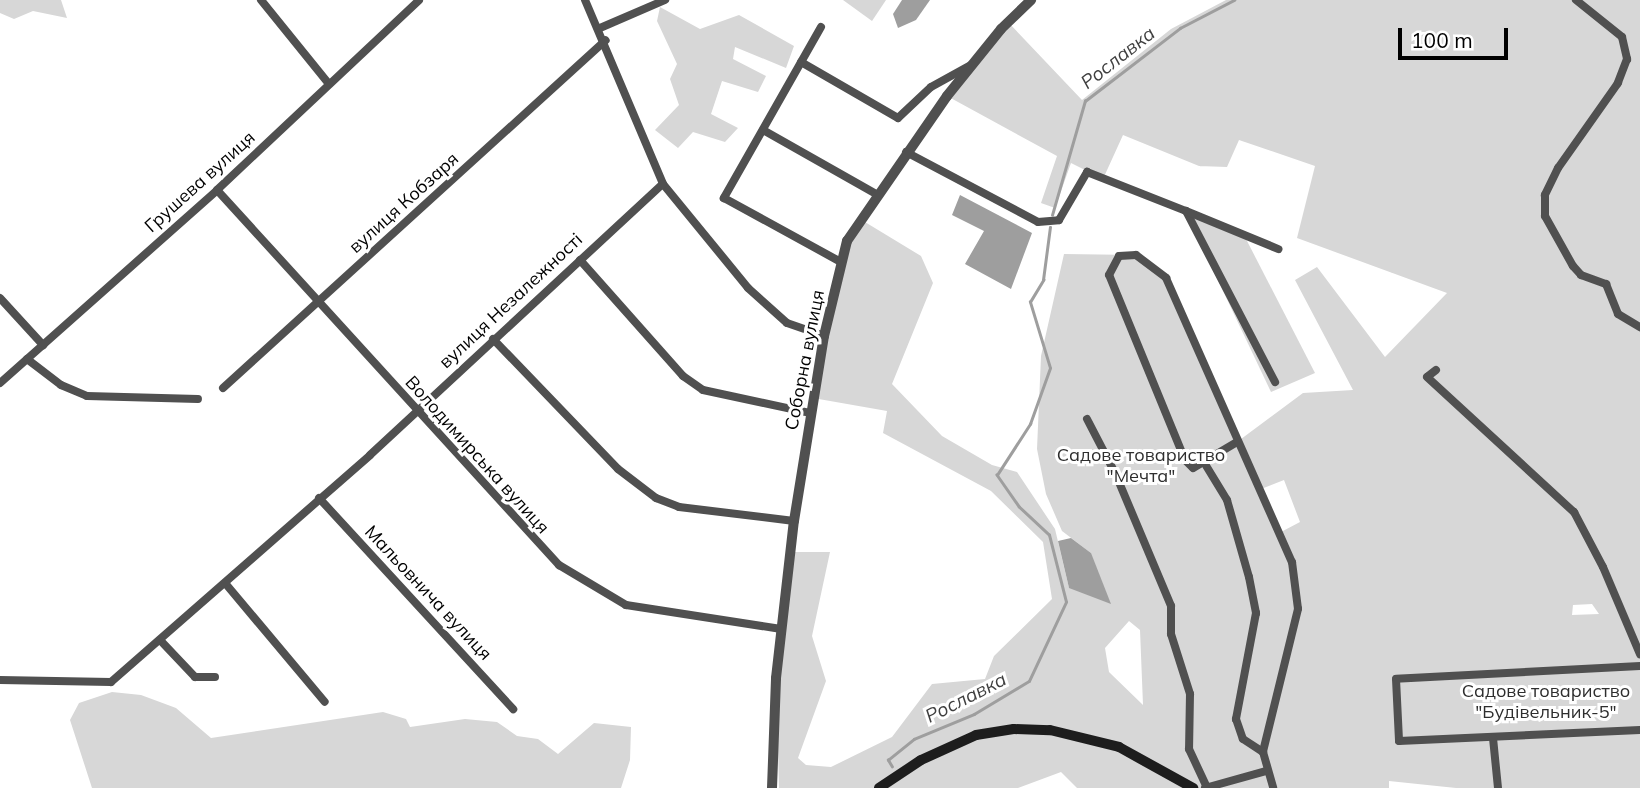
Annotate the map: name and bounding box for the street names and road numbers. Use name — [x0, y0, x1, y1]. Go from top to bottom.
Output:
street label: Грушева вулиця — [140, 127, 260, 237]
street label: вулиця Кобзаря — [345, 148, 463, 258]
street label: вулиця Незалежності — [435, 229, 587, 373]
street label: Соборна вулиця — [781, 288, 829, 432]
street label: Володимирська вулиця — [400, 372, 554, 538]
street label: Мальовнича вулиця — [360, 521, 496, 665]

